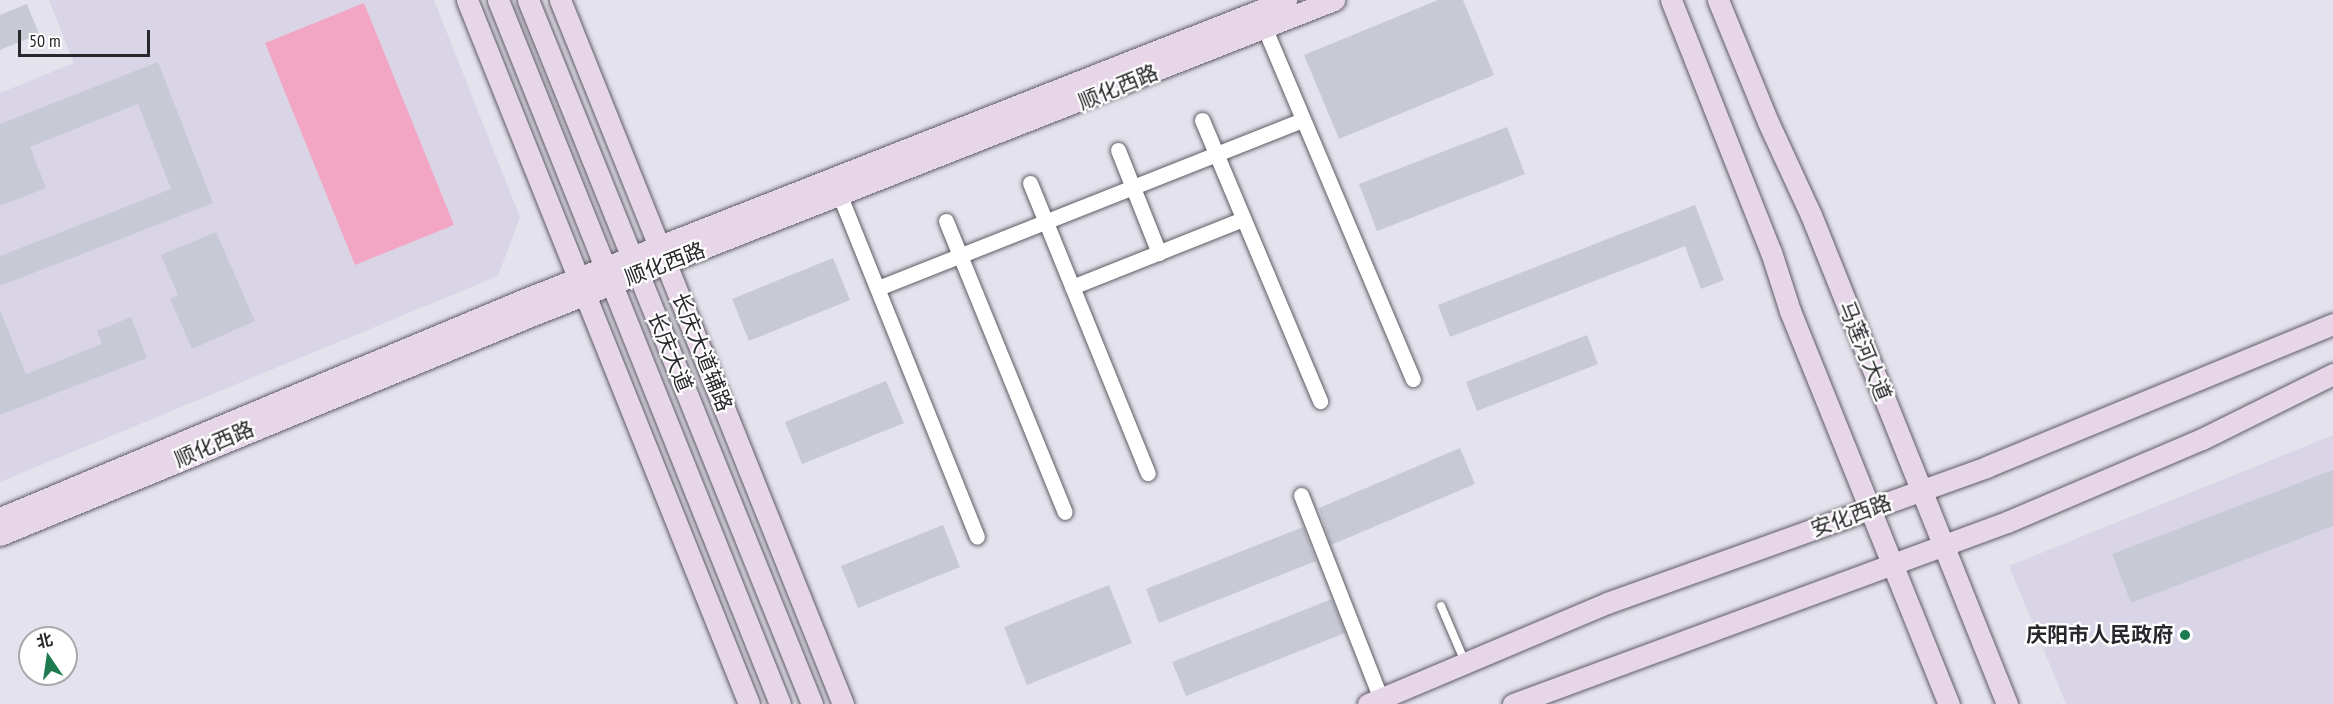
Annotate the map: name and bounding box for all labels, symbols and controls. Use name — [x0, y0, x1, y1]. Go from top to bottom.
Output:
scale bar — [21, 18, 153, 56]
text: 50 m — [29, 29, 61, 52]
street label: 顺化西路 — [1074, 60, 1162, 114]
street label: 顺化西路 — [621, 237, 709, 291]
street label: 长庆大道辅路 — [667, 289, 737, 415]
street label: 马莲河大道 — [1834, 298, 1896, 404]
street label: 长庆大道 — [643, 308, 697, 396]
street label: 顺化西路 — [170, 416, 258, 472]
street label: 安化西路 — [1807, 490, 1895, 542]
place label: 庆阳市人民政府 — [2026, 622, 2173, 648]
north arrow — [18, 626, 78, 686]
marker: 庆阳市人民政府 — [2178, 628, 2192, 642]
text: 北 — [34, 629, 54, 652]

